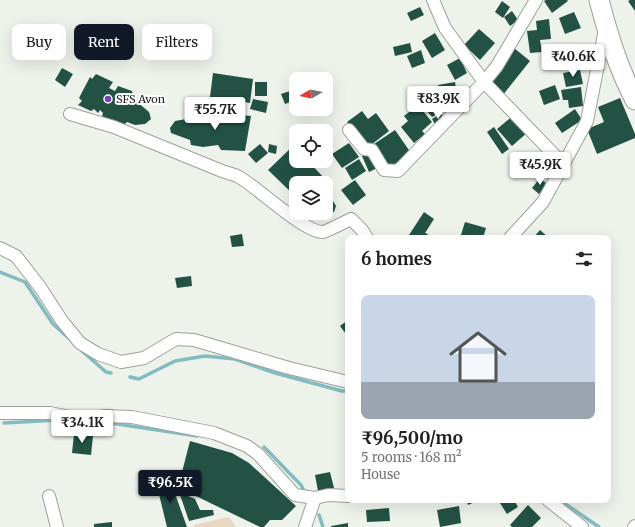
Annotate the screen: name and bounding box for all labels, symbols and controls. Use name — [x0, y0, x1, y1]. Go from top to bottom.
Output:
chip: Buy — [12, 24, 66, 60]
chip: Rent — [74, 24, 134, 60]
chip: Filters — [142, 24, 212, 60]
pin: ₹40.6K — [540, 44, 606, 78]
text: ₹40.6K — [550, 48, 596, 65]
north arrow — [289, 72, 333, 116]
map controls — [289, 72, 333, 220]
pin: ₹83.9K — [405, 86, 471, 120]
text: ₹83.9K — [416, 90, 460, 107]
place label: SFS Avon — [116, 92, 166, 106]
marker: SFS Avon — [103, 94, 113, 104]
pin: ₹55.7K — [182, 97, 248, 131]
text: ₹55.7K — [193, 101, 237, 118]
button: locate — [289, 124, 333, 168]
pin: ₹45.9K — [507, 152, 573, 186]
text: ₹45.9K — [519, 156, 561, 173]
button: layers — [289, 176, 333, 220]
text: 6 homes — [361, 248, 432, 270]
icon: filters — [573, 248, 595, 270]
icon: home — [442, 321, 514, 393]
pin: ₹34.1K — [49, 410, 115, 444]
text: ₹34.1K — [60, 414, 104, 431]
text: ₹96,500/mo — [361, 427, 463, 449]
text: 5 rooms · 168 m² — [361, 449, 461, 466]
text: House — [361, 466, 400, 483]
pin: ₹96.5K — [137, 470, 203, 504]
text: ₹96.5K — [147, 474, 193, 491]

